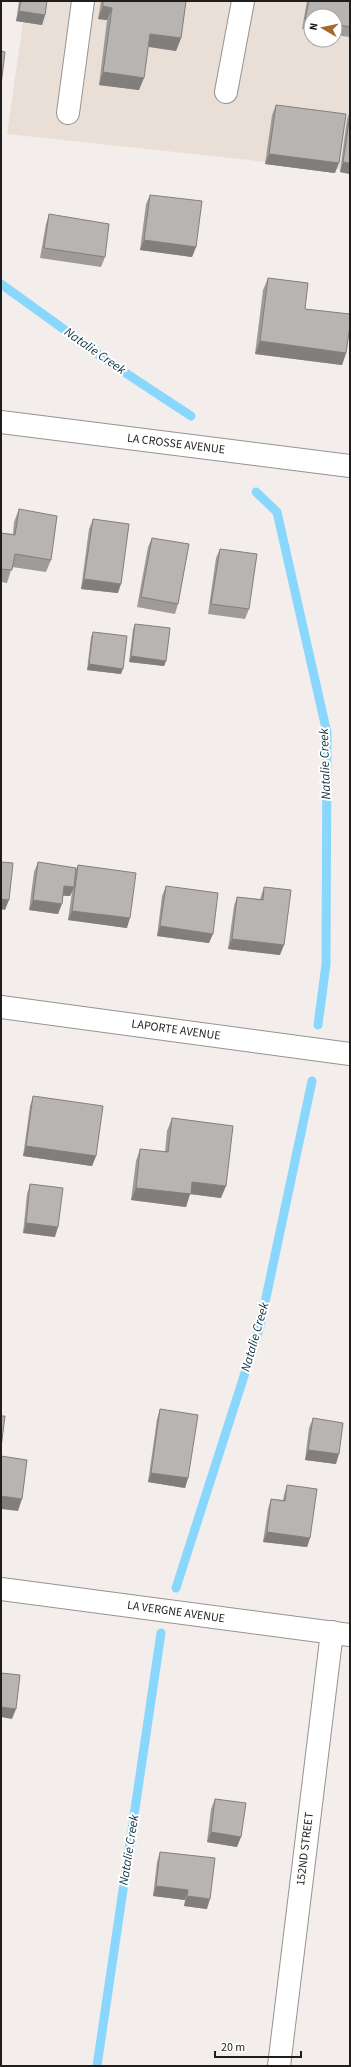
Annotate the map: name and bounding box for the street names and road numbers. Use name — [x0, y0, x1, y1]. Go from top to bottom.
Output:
street label: LA CROSSE AVENUE — [126, 430, 226, 458]
street label: LAPORTE AVENUE — [130, 1015, 222, 1045]
street label: LA VERGNE AVENUE — [126, 1597, 226, 1627]
street label: 152ND STREET — [292, 1811, 318, 1887]

